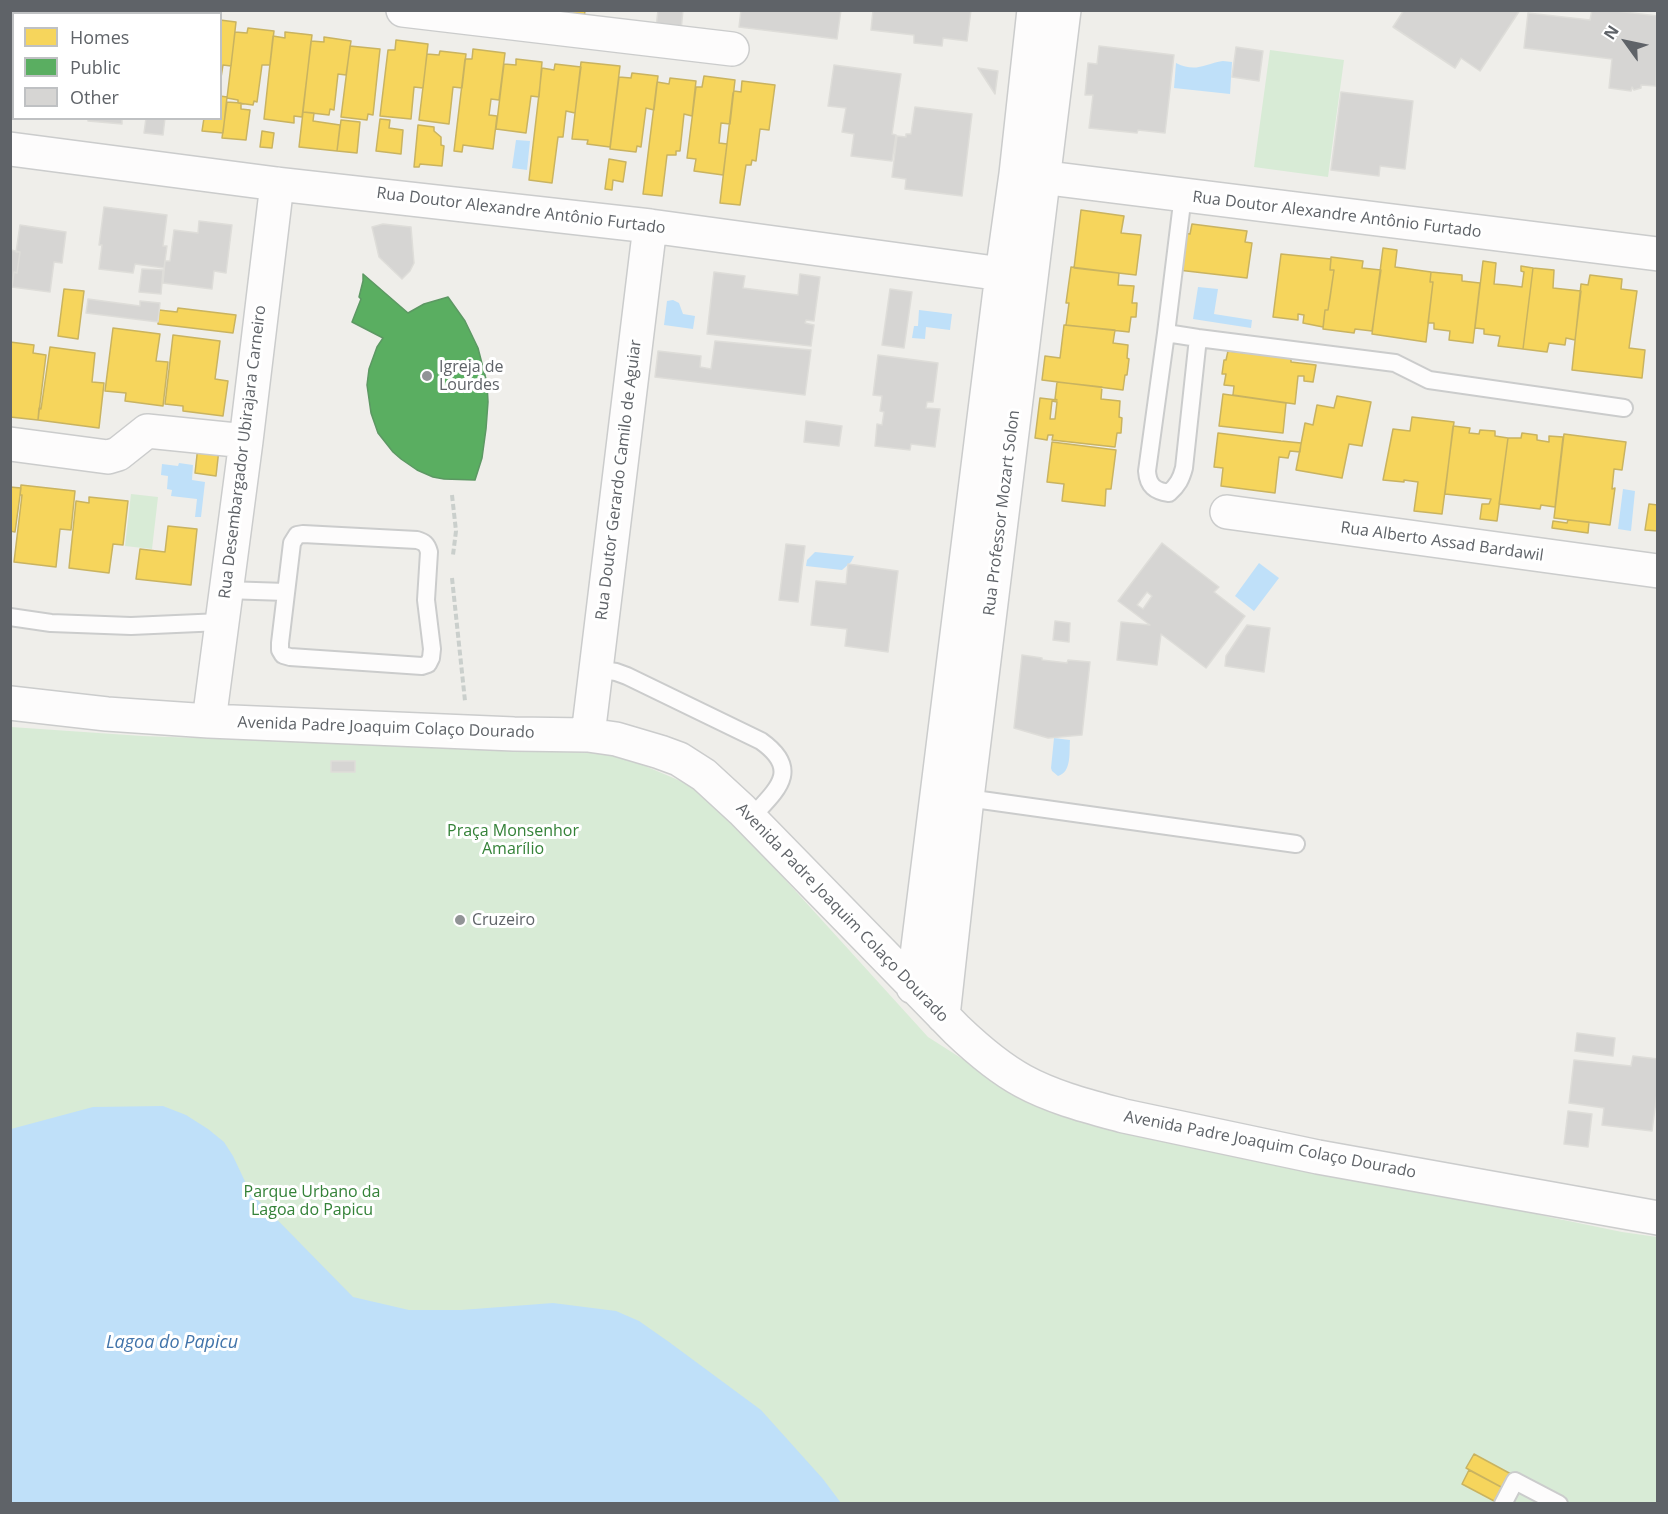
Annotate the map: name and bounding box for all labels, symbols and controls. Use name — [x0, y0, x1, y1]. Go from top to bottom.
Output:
legend — [12, 12, 222, 120]
north arrow — [1596, 12, 1656, 72]
text: N — [1598, 21, 1624, 44]
text: Homes — [70, 25, 129, 49]
text: Public — [70, 55, 121, 79]
text: Other — [70, 85, 119, 109]
street label: Rua Doutor Alexandre Antônio Furtado — [375, 184, 667, 238]
street label: Rua Doutor Alexandre Antônio Furtado — [1191, 188, 1483, 242]
street label: Rua Desembargador Ubirajara Carneiro — [215, 304, 271, 600]
street label: Rua Doutor Gerardo Camilo de Aguiar — [592, 339, 646, 621]
place label: Igreja de Lourdes — [439, 357, 504, 395]
marker: Igreja de Lourdes — [420, 369, 434, 383]
street label: Rua Professor Mozart Solon — [980, 409, 1024, 617]
street label: Rua Alberto Assad Bardawil — [1339, 518, 1545, 566]
street label: Avenida Padre Joaquim Colaço Dourado — [237, 713, 535, 743]
street label: Avenida Padre Joaquim Colaço Dourado — [732, 799, 952, 1027]
park label: Praça Monsenhor Amarílio — [447, 821, 579, 859]
place label: Cruzeiro — [472, 910, 535, 930]
marker: Cruzeiro — [453, 913, 467, 927]
street label: Avenida Padre Joaquim Colaço Dourado — [1122, 1107, 1418, 1183]
park label: Parque Urbano da Lagoa do Papicu — [244, 1182, 380, 1220]
water label: Lagoa do Papicu — [106, 1332, 238, 1354]

